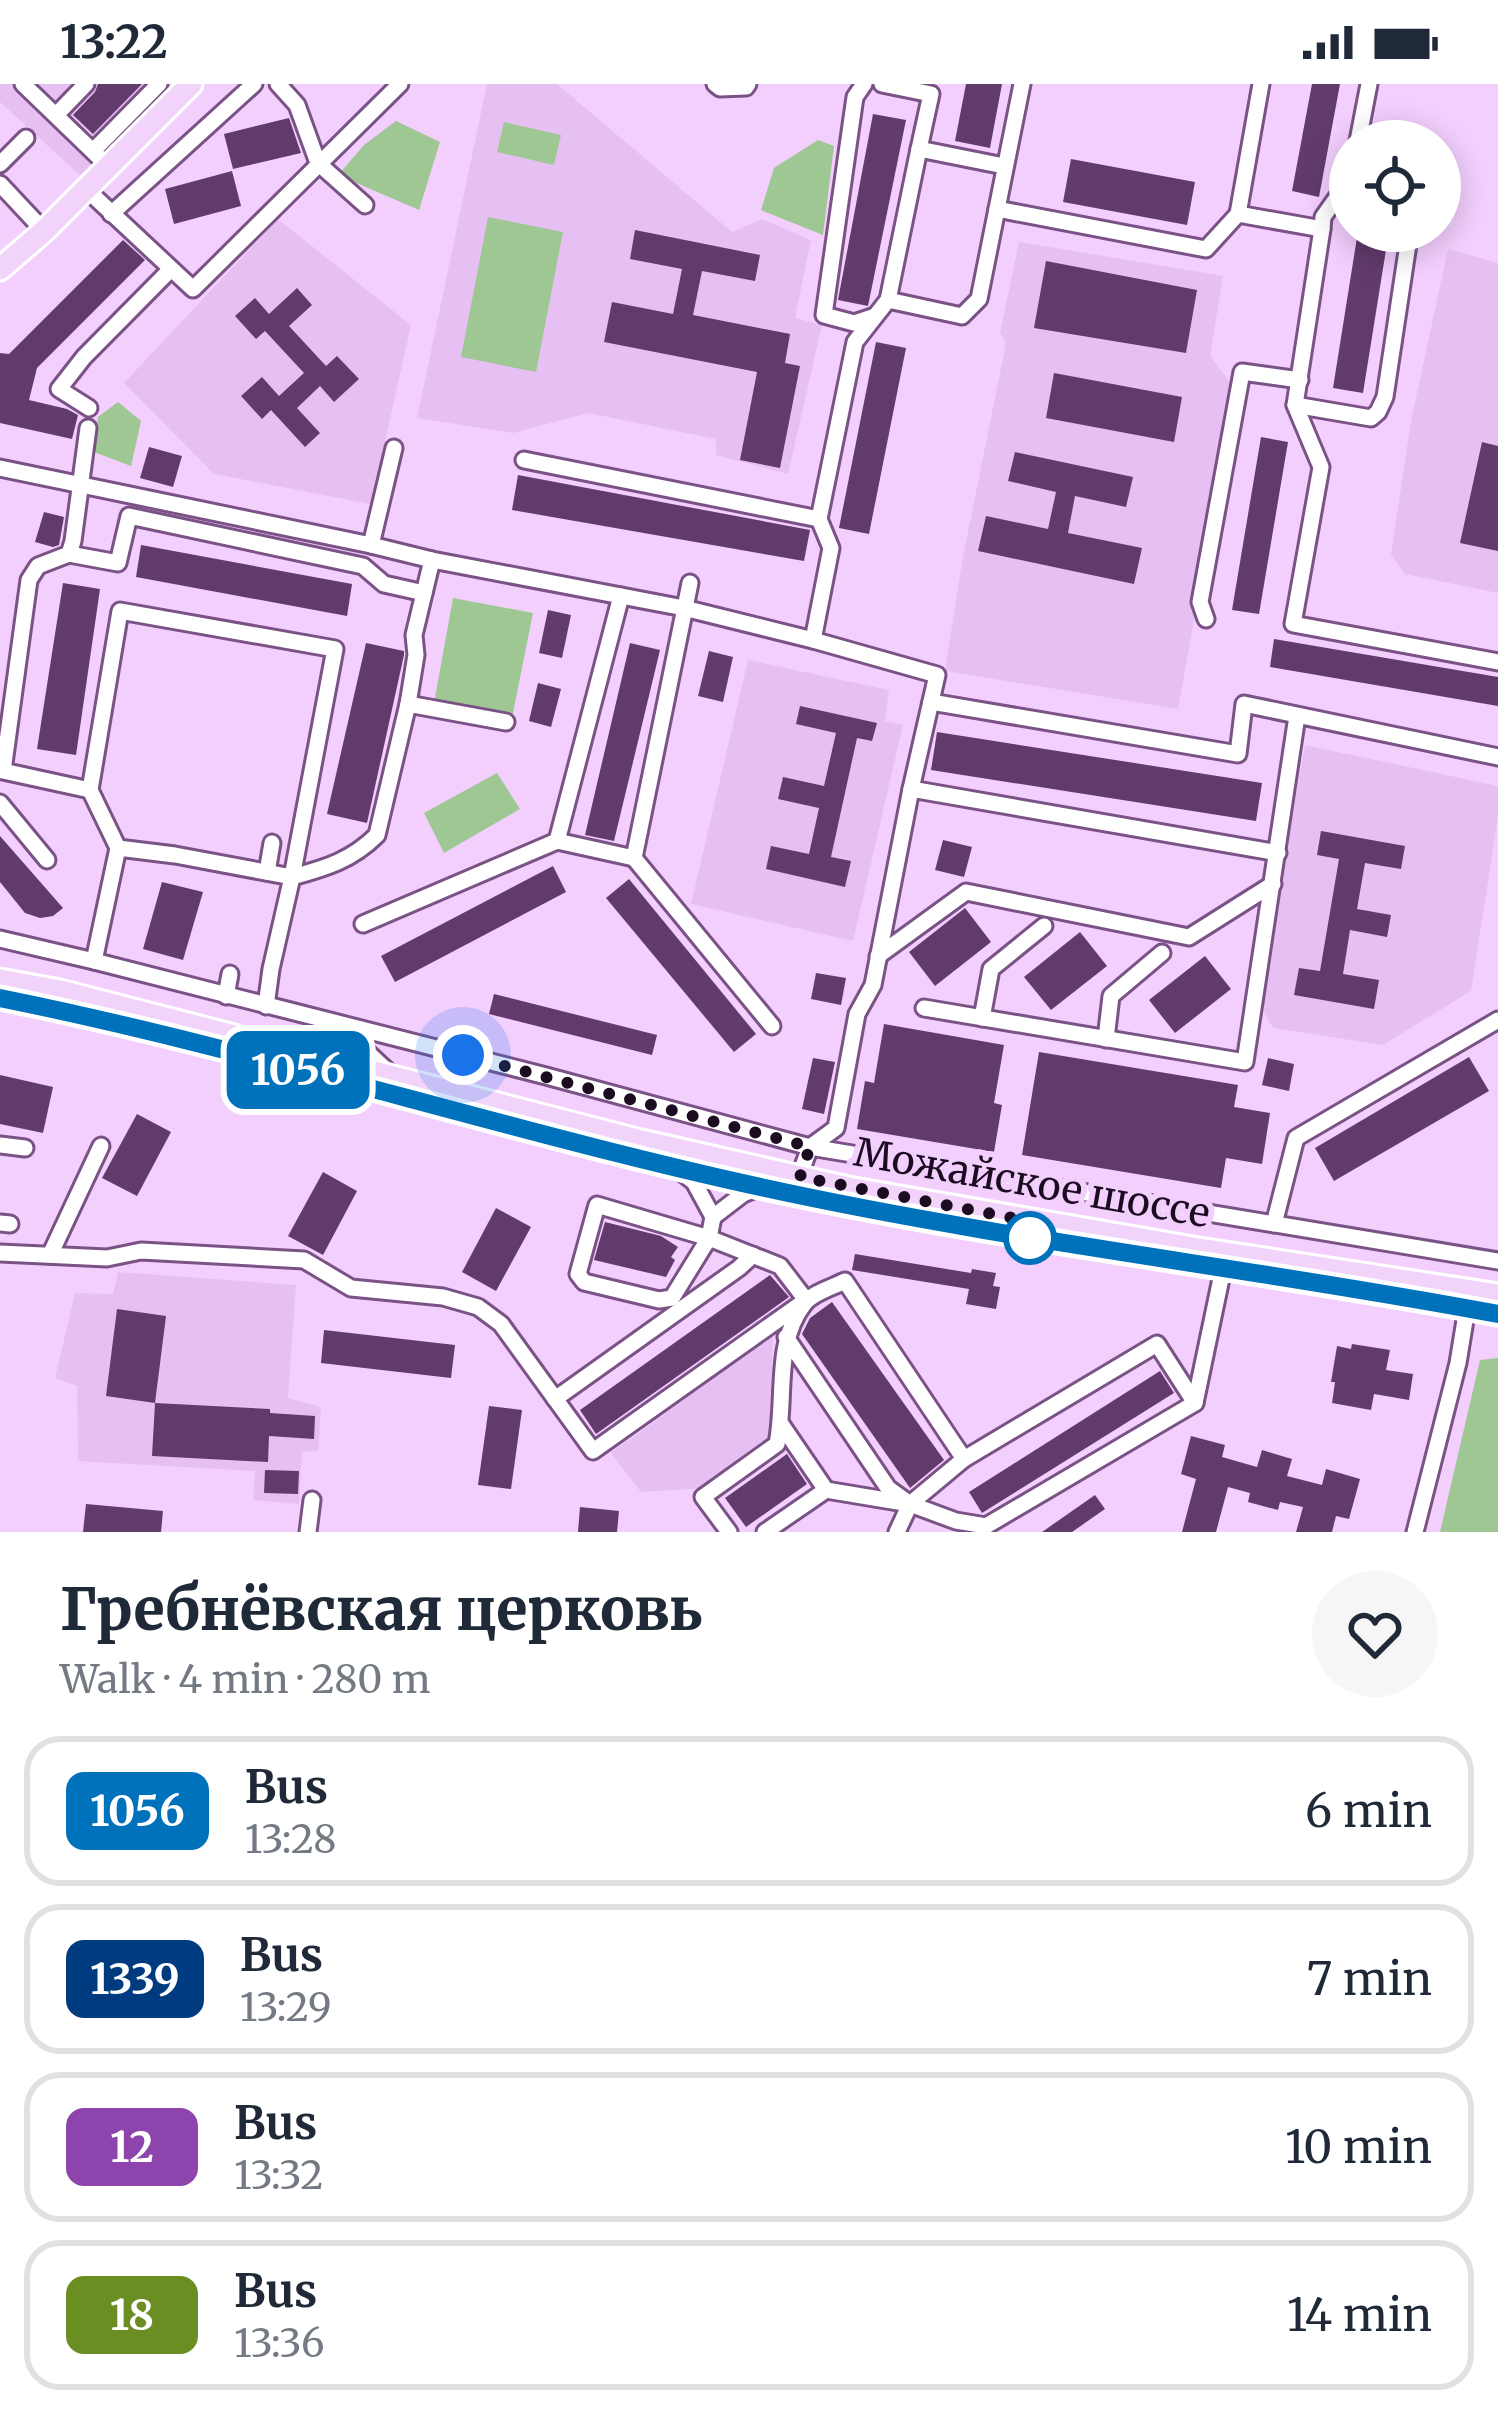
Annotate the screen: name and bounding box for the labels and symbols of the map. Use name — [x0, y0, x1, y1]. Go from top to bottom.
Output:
your location — [433, 1025, 493, 1085]
line badge: 1056 — [214, 1031, 382, 1109]
street label: Можайское шоссе — [850, 1128, 1214, 1238]
unlabelled marker — [1005, 1213, 1055, 1263]

